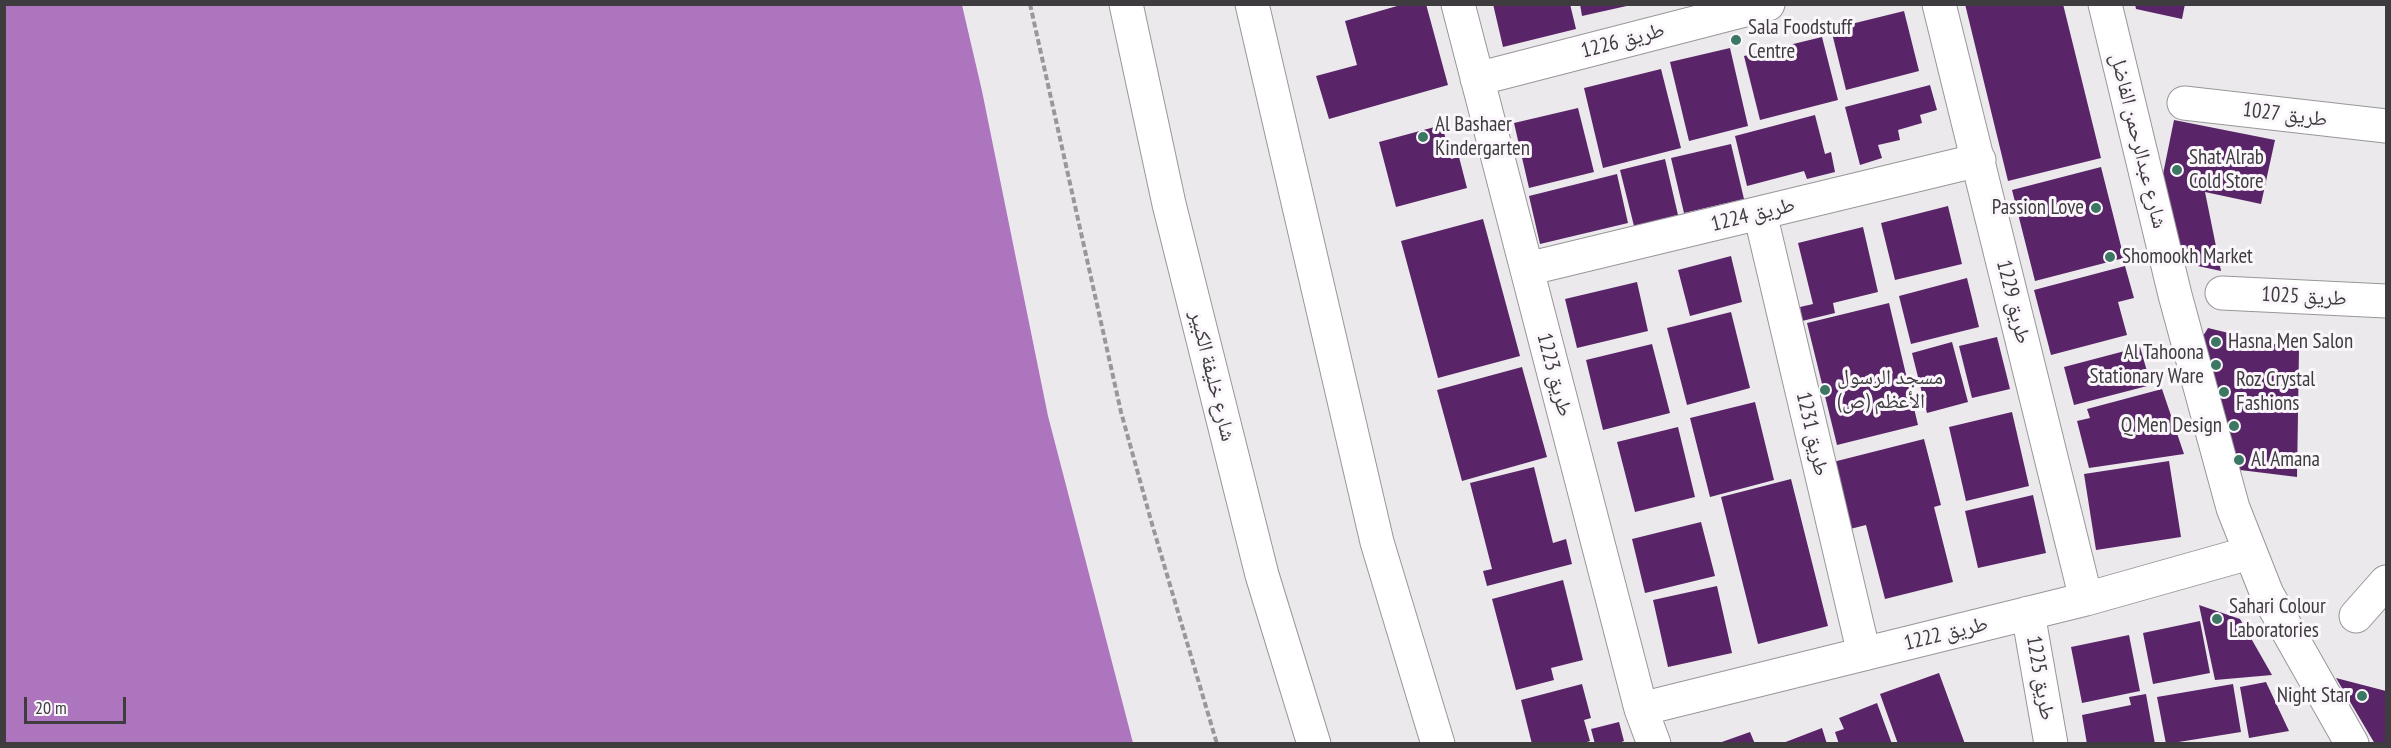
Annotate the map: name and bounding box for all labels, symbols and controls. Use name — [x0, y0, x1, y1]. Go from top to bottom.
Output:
place label: Sala Foodstuff Centre — [1748, 15, 1852, 65]
street label: طريق 1226 — [1579, 18, 1667, 64]
marker: Sala Foodstuff Centre — [1729, 33, 1743, 47]
street label: شارع عبدالرحمن الفاضل — [2104, 51, 2172, 231]
street label: طريق 1027 — [2241, 97, 2329, 133]
place label: Al Bashaer Kindergarten — [1435, 112, 1530, 162]
marker: Al Bashaer Kindergarten — [1416, 130, 1430, 144]
place label: Shat Alrab Cold Store — [2189, 145, 2264, 195]
marker: Shat Alrab Cold Store — [2170, 163, 2184, 177]
street label: طريق 1224 — [1709, 192, 1797, 238]
place label: Passion Love — [1992, 195, 2084, 221]
marker: Passion Love — [2089, 201, 2103, 215]
place label: Shomookh Market — [2122, 244, 2253, 270]
marker: Shomookh Market — [2103, 250, 2117, 264]
street label: طريق 1229 — [1990, 258, 2036, 346]
street label: طريق 1025 — [2261, 282, 2347, 312]
street label: شارع خليفة الكبير — [1184, 308, 1240, 444]
place label: Hasna Men Salon — [2228, 329, 2353, 355]
street label: طريق 1223 — [1531, 331, 1577, 419]
marker: Hasna Men Salon — [2209, 335, 2223, 349]
place label: Al Tahoona Stationary Ware — [2089, 340, 2204, 390]
marker: Al Tahoona Stationary Ware — [2209, 358, 2223, 372]
place label: مسجد الرسول الأعظم (ص) — [1837, 365, 1943, 415]
place label: Roz Crystal Fashions — [2236, 367, 2315, 417]
marker: مسجد الرسول الأعظم (ص) — [1818, 383, 1832, 397]
marker: Roz Crystal Fashions — [2217, 385, 2231, 399]
street label: طريق 1231 — [1790, 390, 1834, 478]
place label: Q Men Design — [2121, 413, 2222, 439]
marker: Q Men Design — [2227, 419, 2241, 433]
place label: Al Amana — [2251, 447, 2320, 473]
marker: Al Amana — [2232, 453, 2246, 467]
place label: Sahari Colour Laboratories — [2229, 594, 2326, 644]
street label: طريق 1222 — [1902, 611, 1990, 657]
marker: Sahari Colour Laboratories — [2210, 612, 2224, 626]
street label: طريق 1225 — [2020, 634, 2060, 722]
place label: Night Star — [2277, 683, 2350, 709]
scale bar — [27, 685, 129, 723]
marker: Night Star — [2355, 689, 2369, 703]
text: 20 m — [35, 696, 67, 719]

